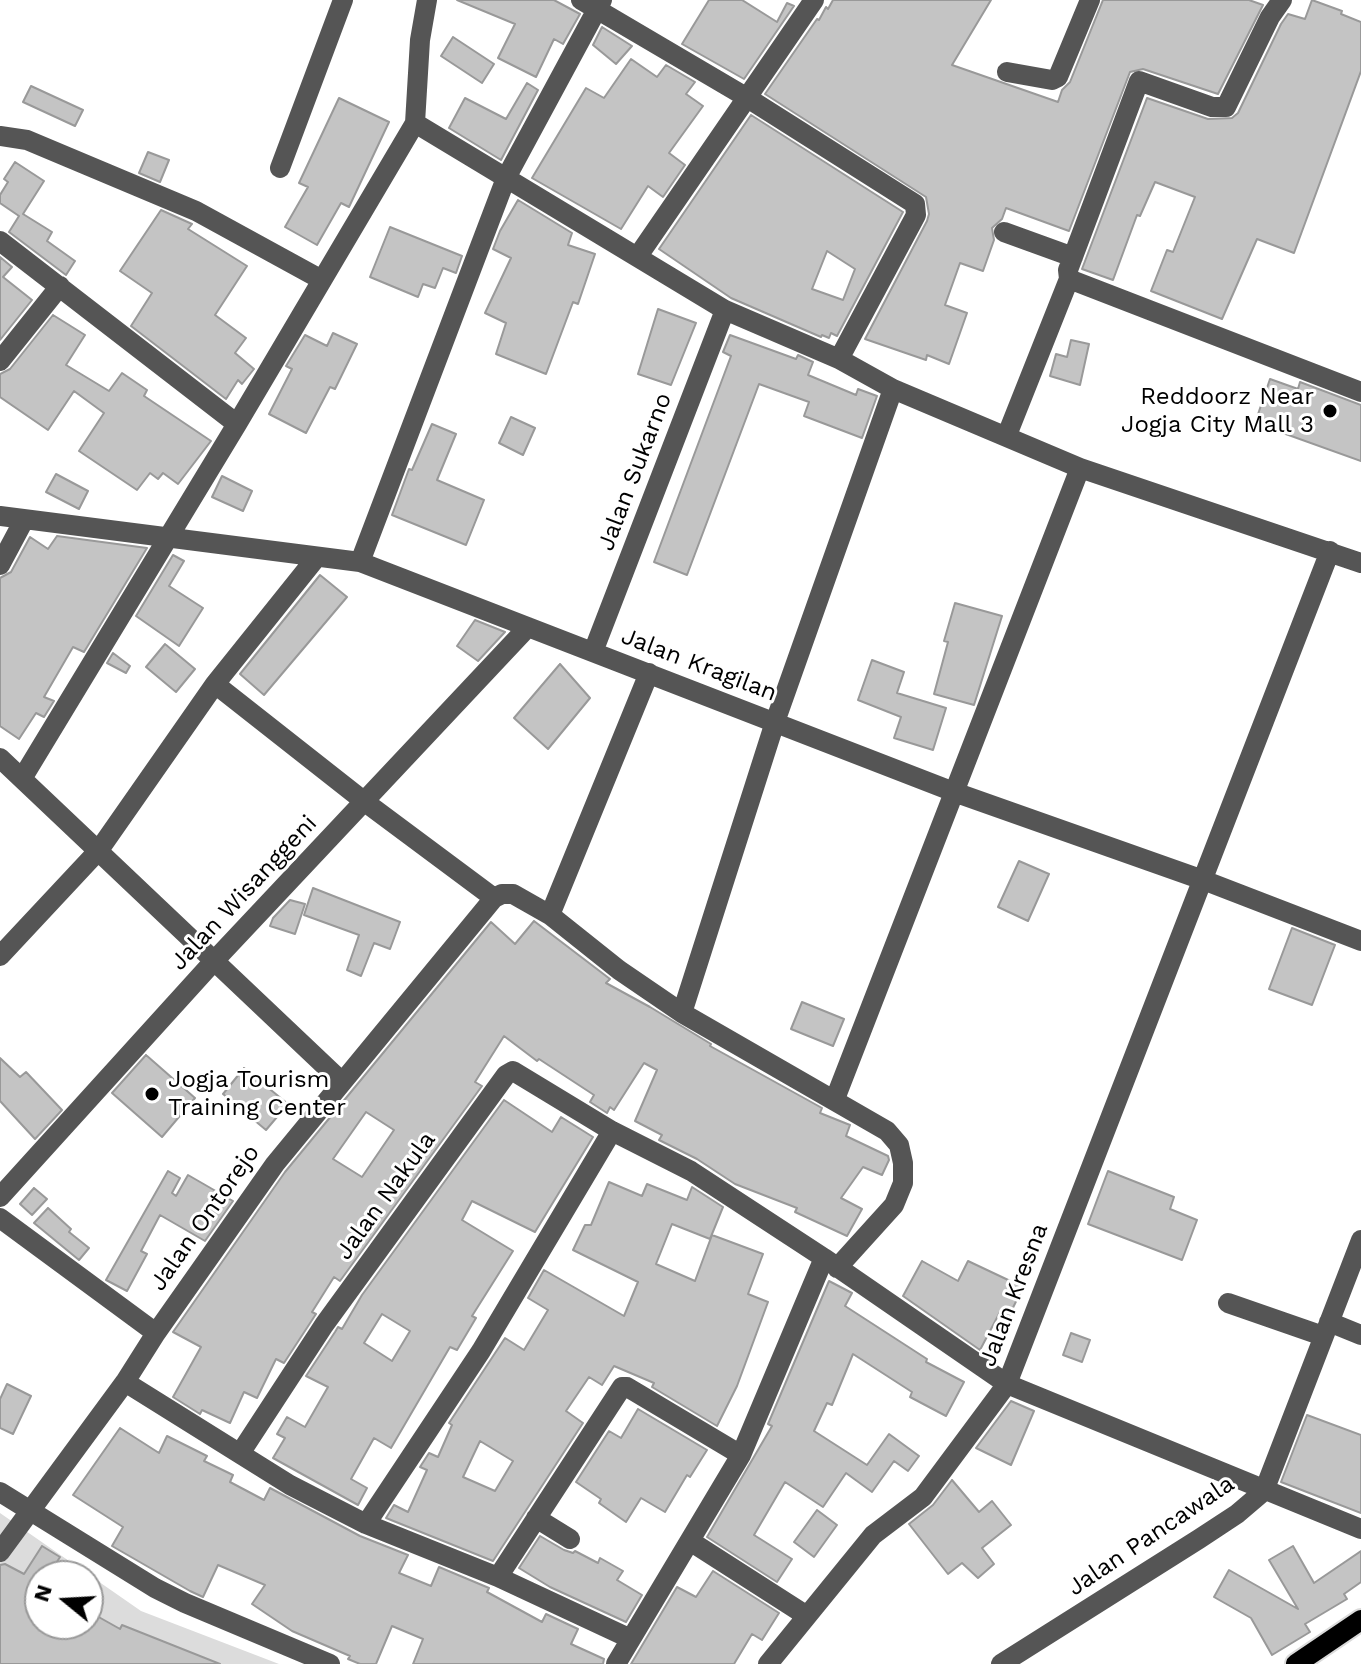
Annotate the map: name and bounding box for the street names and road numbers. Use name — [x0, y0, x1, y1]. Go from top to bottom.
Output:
street label: Jalan Sukarno — [592, 389, 678, 555]
street label: Jalan Kragilan — [617, 622, 781, 708]
street label: Jalan Wisanggeni — [165, 809, 323, 977]
street label: Jalan Nakula — [330, 1126, 442, 1266]
street label: Jalan Ontorejo — [144, 1139, 266, 1297]
street label: Jalan Kresna — [974, 1219, 1054, 1371]
street label: Jalan Pancawala — [1062, 1470, 1240, 1602]

